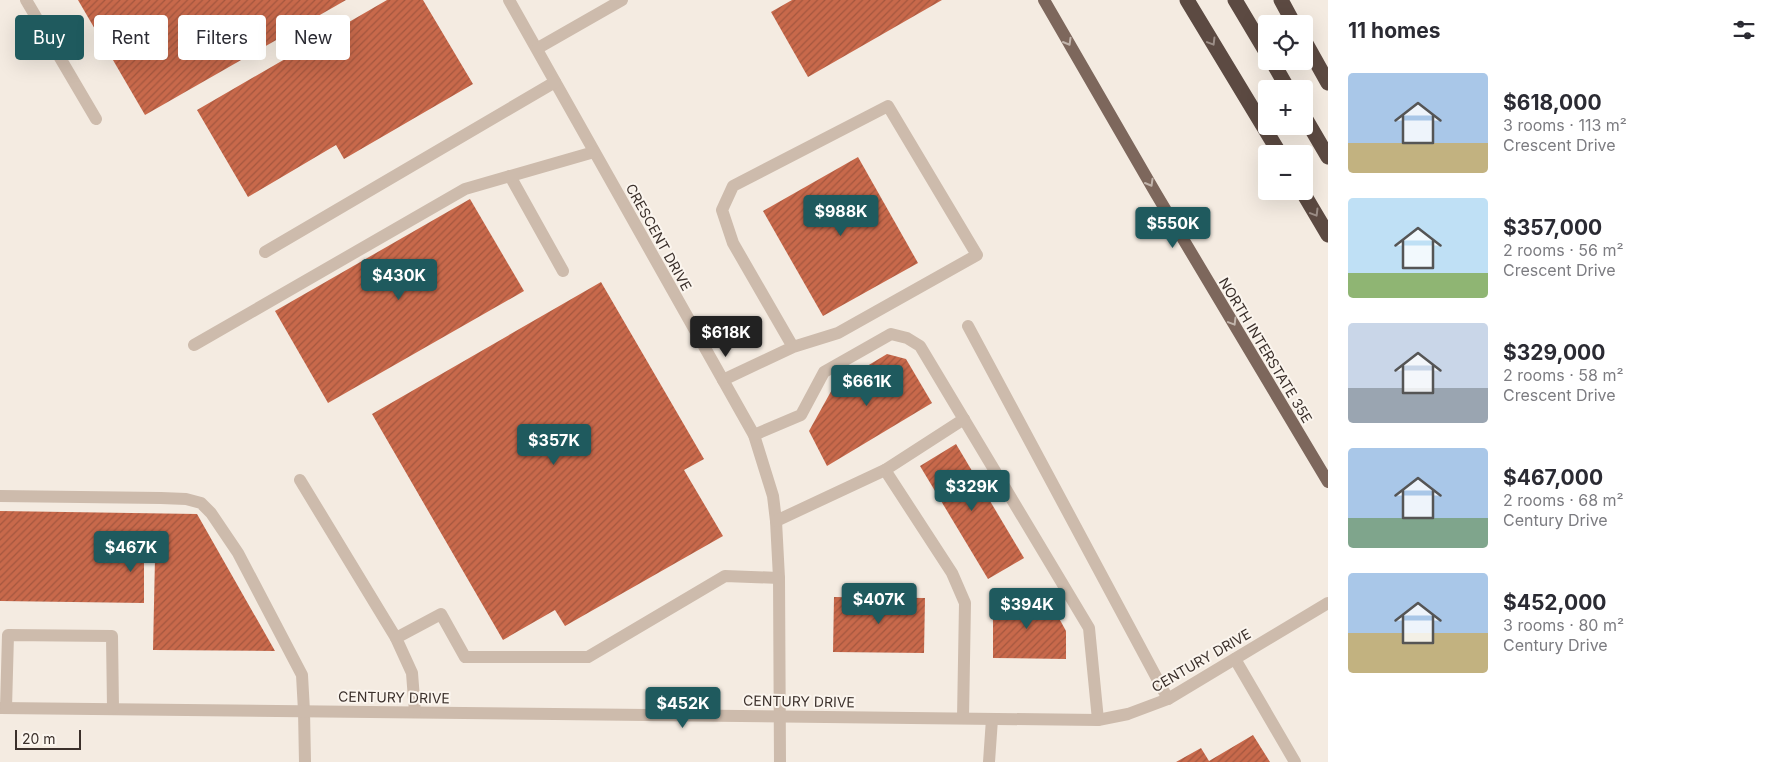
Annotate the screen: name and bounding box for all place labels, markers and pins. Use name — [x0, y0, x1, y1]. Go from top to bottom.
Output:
pin: $988K — [806, 194, 876, 237]
pin: $550K — [1138, 206, 1208, 249]
pin: $430K — [364, 258, 434, 301]
pin: $618K — [691, 316, 761, 358]
pin: $661K — [832, 364, 902, 407]
pin: $357K — [519, 424, 589, 466]
pin: $329K — [937, 470, 1007, 512]
pin: $467K — [96, 530, 166, 573]
pin: $407K — [844, 582, 914, 625]
pin: $394K — [992, 588, 1062, 630]
pin: $452K — [648, 686, 718, 729]

